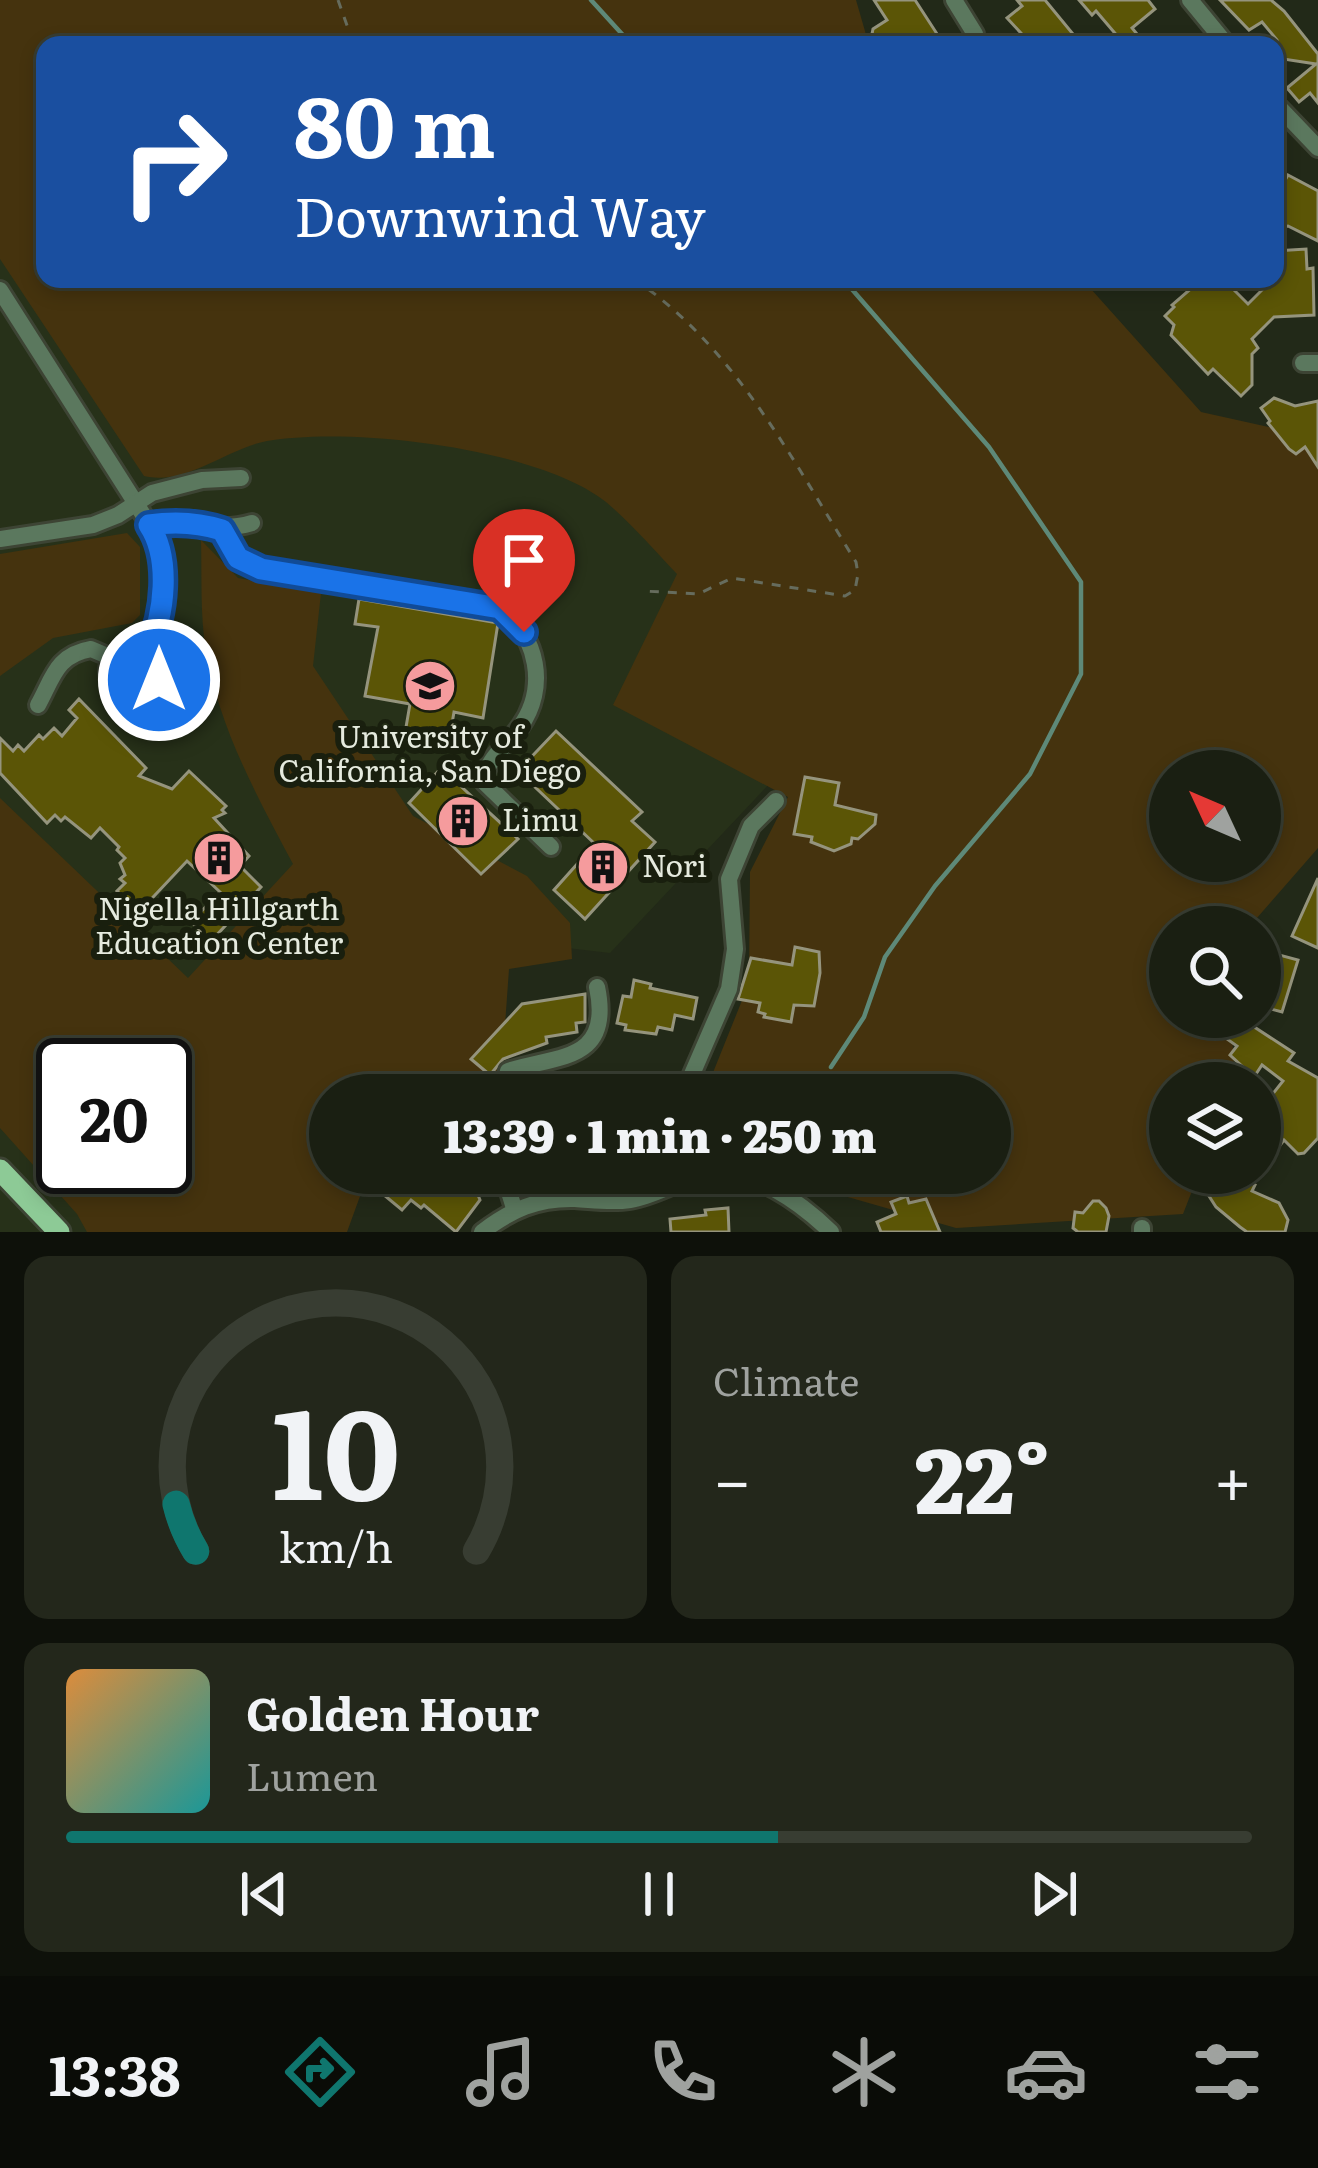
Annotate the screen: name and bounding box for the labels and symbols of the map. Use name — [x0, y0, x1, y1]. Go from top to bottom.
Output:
pin — [473, 509, 575, 632]
position arrow — [96, 617, 222, 743]
school or university icon: University of California, San Diego — [402, 658, 458, 714]
place label: University of California, San Diego — [278, 713, 582, 791]
north arrow — [1149, 750, 1281, 882]
building icon: Limu — [435, 793, 491, 849]
place label: Limu — [502, 796, 578, 840]
building icon: Nigella Hillgarth Education Center — [191, 830, 247, 886]
building icon: Nori — [575, 839, 631, 895]
place label: Nori — [642, 842, 707, 886]
place label: Nigella Hillgarth Education Center — [95, 885, 343, 963]
speed limit sign: 20 — [36, 1038, 192, 1194]

